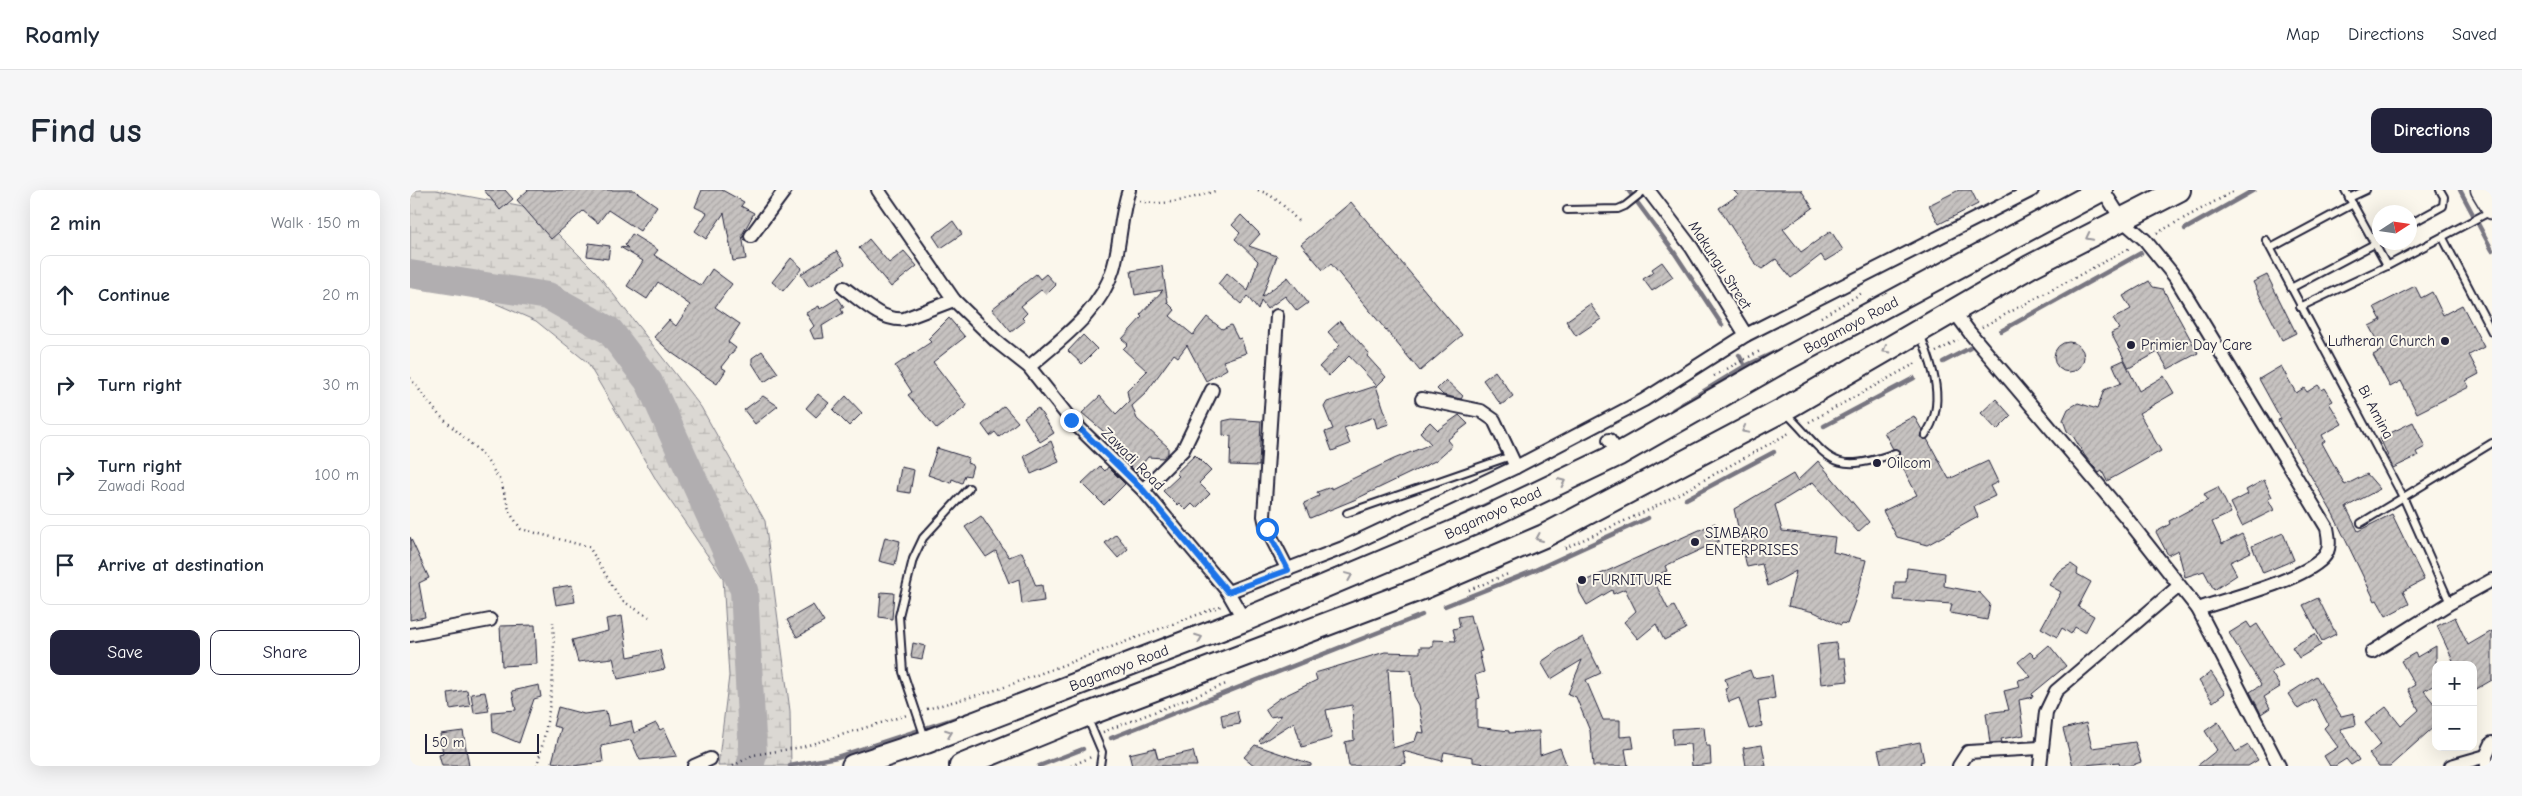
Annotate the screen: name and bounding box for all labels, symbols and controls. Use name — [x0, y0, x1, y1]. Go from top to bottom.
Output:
text: Roamly — [25, 21, 99, 49]
text: Map — [2286, 24, 2320, 45]
text: Directions — [2348, 24, 2424, 45]
text: Saved — [2452, 24, 2497, 45]
button: Directions — [2371, 108, 2492, 153]
text: Find us — [30, 110, 142, 151]
north arrow — [2372, 205, 2417, 250]
text: 2 min — [50, 211, 101, 235]
text: Walk · 150 m — [271, 214, 360, 232]
street label: Makungu Street — [1685, 217, 1756, 313]
one-way arrow — [2085, 231, 2094, 241]
icon: ahead — [51, 281, 79, 309]
text: Continue — [98, 284, 170, 306]
text: 20 m — [322, 286, 359, 304]
street label: Bagamoyo Road — [1801, 292, 1901, 358]
place label: Lutheran Church — [2328, 332, 2435, 350]
marker: Lutheran Church — [2439, 335, 2451, 347]
place label: Primier Day Care — [2141, 336, 2253, 354]
marker: Primier Day Care — [2125, 339, 2137, 351]
one-way arrow — [1883, 343, 1892, 353]
icon: right — [51, 371, 79, 399]
text: Turn right — [98, 374, 182, 396]
text: 30 m — [323, 376, 359, 394]
street label: Bi Amina — [2354, 382, 2398, 442]
route end — [1060, 409, 1083, 432]
street label: Zawadi Road — [1098, 424, 1168, 494]
one-way arrow — [1741, 424, 1750, 434]
place label: Oilcom — [1887, 454, 1931, 472]
text: Turn right — [98, 455, 182, 477]
marker: Oilcom — [1871, 457, 1883, 469]
icon: right — [51, 461, 79, 489]
text: 100 m — [315, 466, 359, 484]
text: Zawadi Road — [98, 477, 185, 495]
one-way arrow — [1557, 477, 1566, 488]
street label: Bagamoyo Road — [1442, 483, 1544, 543]
route start — [1256, 518, 1279, 541]
place label: SIMBARO ENTERPRISES — [1705, 524, 1799, 559]
one-way arrow — [1535, 532, 1544, 543]
marker: SIMBARO ENTERPRISES — [1689, 536, 1701, 548]
icon: arrive — [51, 551, 79, 579]
text: Arrive at destination — [98, 554, 264, 576]
one-way arrow — [1344, 571, 1353, 582]
place label: FURNITURE — [1592, 571, 1672, 589]
marker: FURNITURE — [1576, 574, 1588, 586]
button: Save — [50, 630, 200, 675]
button: Share — [210, 630, 360, 675]
one-way arrow — [1194, 633, 1203, 644]
street label: Bagamoyo Road — [1067, 641, 1171, 695]
map controls — [2432, 661, 2477, 751]
button: + — [2432, 661, 2477, 706]
button: − — [2432, 706, 2477, 751]
one-way arrow — [944, 729, 953, 739]
scale bar — [425, 731, 539, 754]
text: 50 m — [432, 734, 464, 751]

